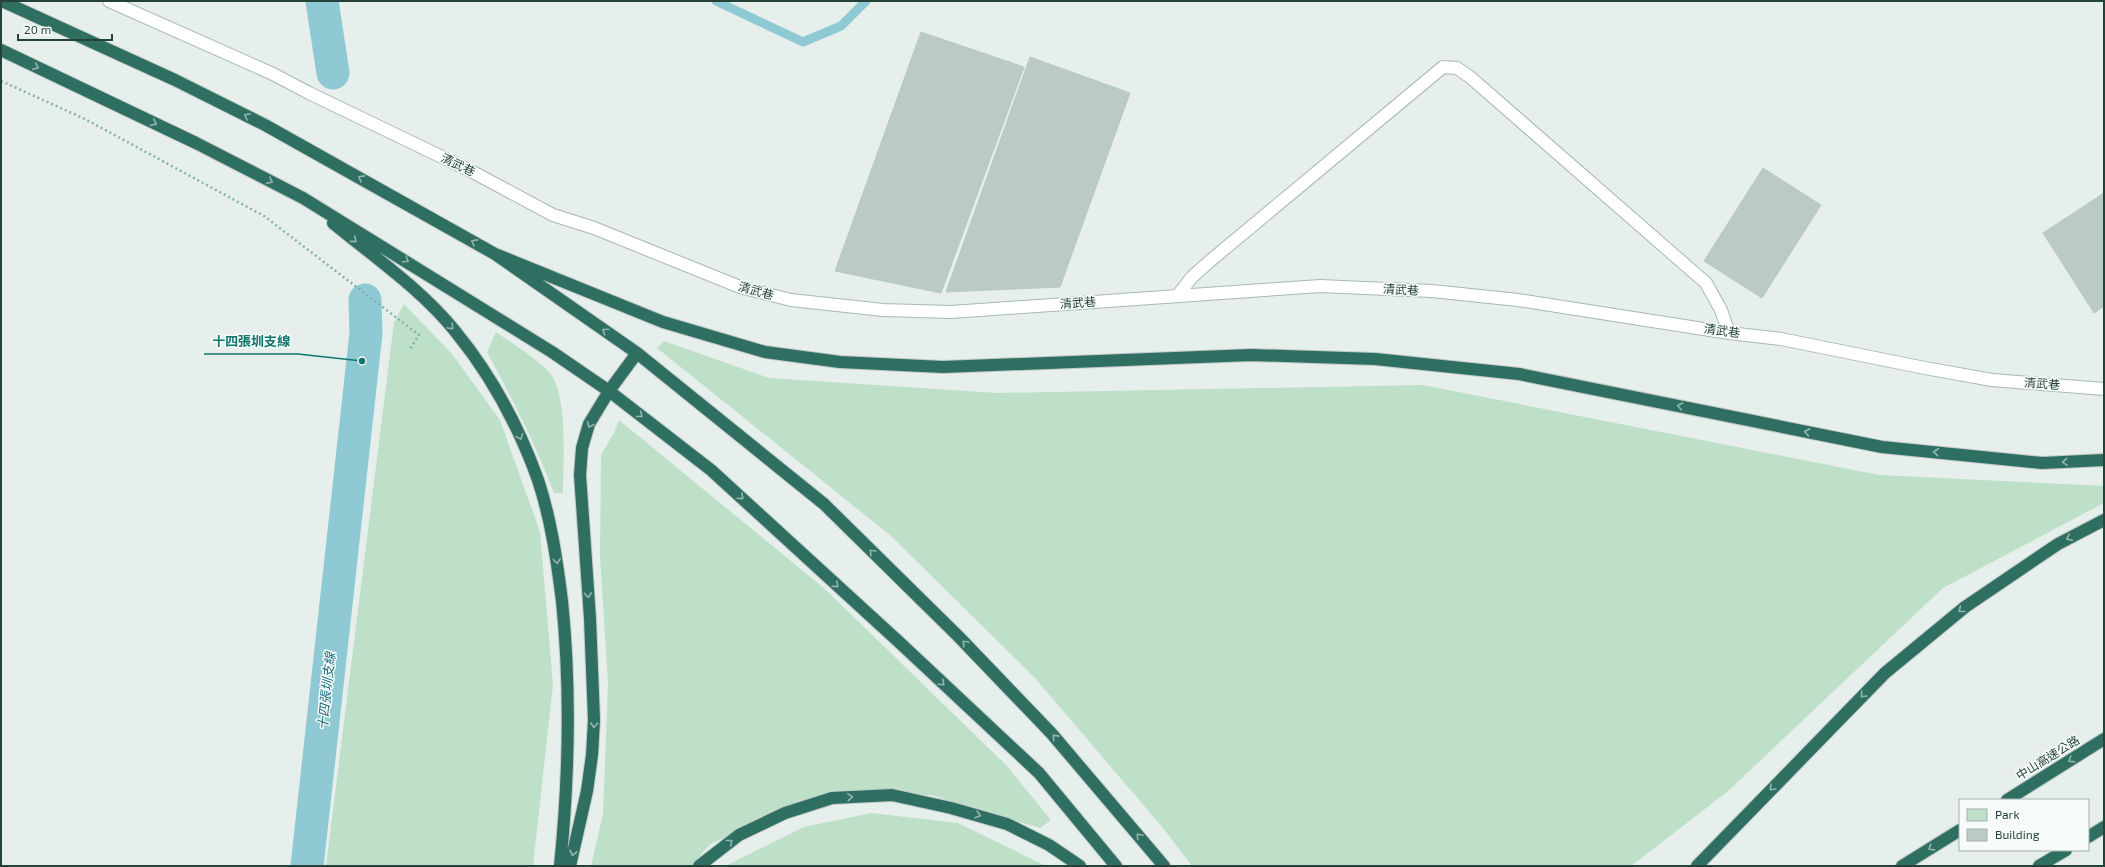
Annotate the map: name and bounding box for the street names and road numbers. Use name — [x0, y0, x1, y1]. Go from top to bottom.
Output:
street label: 清武巷 — [439, 150, 478, 178]
street label: 清武巷 — [737, 278, 776, 302]
street label: 清武巷 — [1383, 281, 1419, 297]
street label: 清武巷 — [1059, 294, 1096, 310]
street label: 清武巷 — [1703, 321, 1741, 339]
street label: 清武巷 — [2024, 375, 2061, 391]
street label: 中山高速公路 — [2013, 732, 2082, 782]

